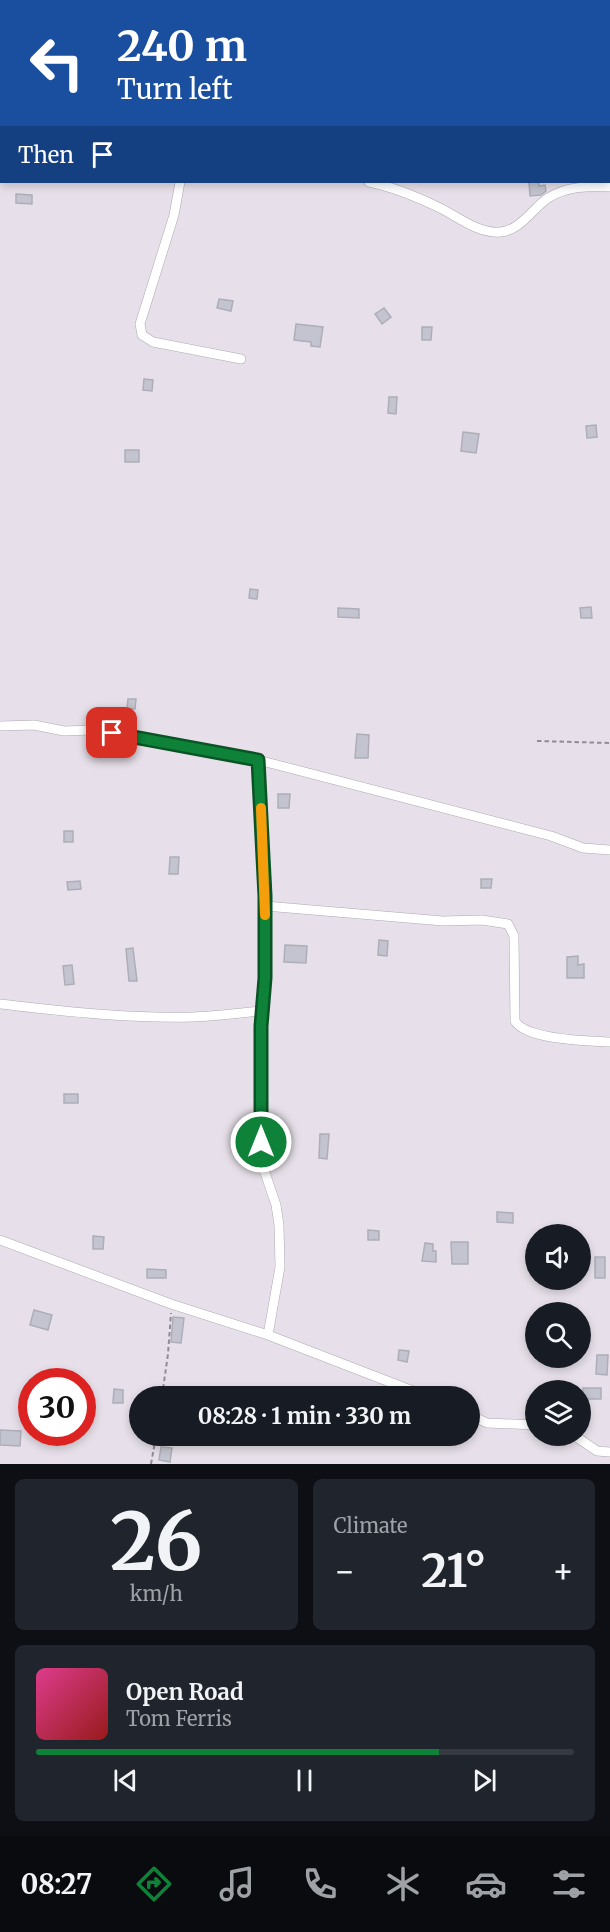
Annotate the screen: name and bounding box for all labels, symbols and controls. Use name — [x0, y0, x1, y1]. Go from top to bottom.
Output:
text: 240 m — [117, 20, 247, 72]
icon: left — [18, 24, 96, 102]
text: Turn left — [117, 72, 232, 106]
icon: arrive — [86, 138, 119, 171]
text: Then — [18, 141, 74, 169]
pin — [86, 707, 137, 758]
icon: arrive — [95, 716, 128, 749]
position arrow — [229, 1110, 293, 1174]
map controls — [525, 1224, 591, 1446]
button: sound — [525, 1224, 591, 1290]
button: search — [525, 1302, 591, 1368]
speed limit sign: 30 — [18, 1368, 96, 1446]
button: layers — [525, 1380, 591, 1446]
text: 08:28 · 1 min · 330 m — [198, 1402, 411, 1430]
text: 26 — [110, 1493, 203, 1591]
text: Climate — [334, 1513, 408, 1538]
text: 21° — [421, 1543, 486, 1599]
text: − — [334, 1551, 356, 1592]
text: + — [552, 1551, 574, 1592]
text: km/h — [130, 1581, 183, 1606]
text: Open Road — [126, 1678, 244, 1706]
text: Tom Ferris — [126, 1706, 232, 1731]
icon: previous — [109, 1764, 142, 1797]
icon: pause — [288, 1764, 321, 1797]
icon: next — [468, 1764, 501, 1797]
icon: directions — [133, 1863, 175, 1905]
icon: music — [216, 1863, 258, 1905]
icon: phone — [299, 1863, 341, 1905]
icon: climate — [382, 1863, 424, 1905]
icon: car — [465, 1863, 507, 1905]
icon: filters — [548, 1863, 590, 1905]
text: 08:27 — [20, 1867, 92, 1901]

